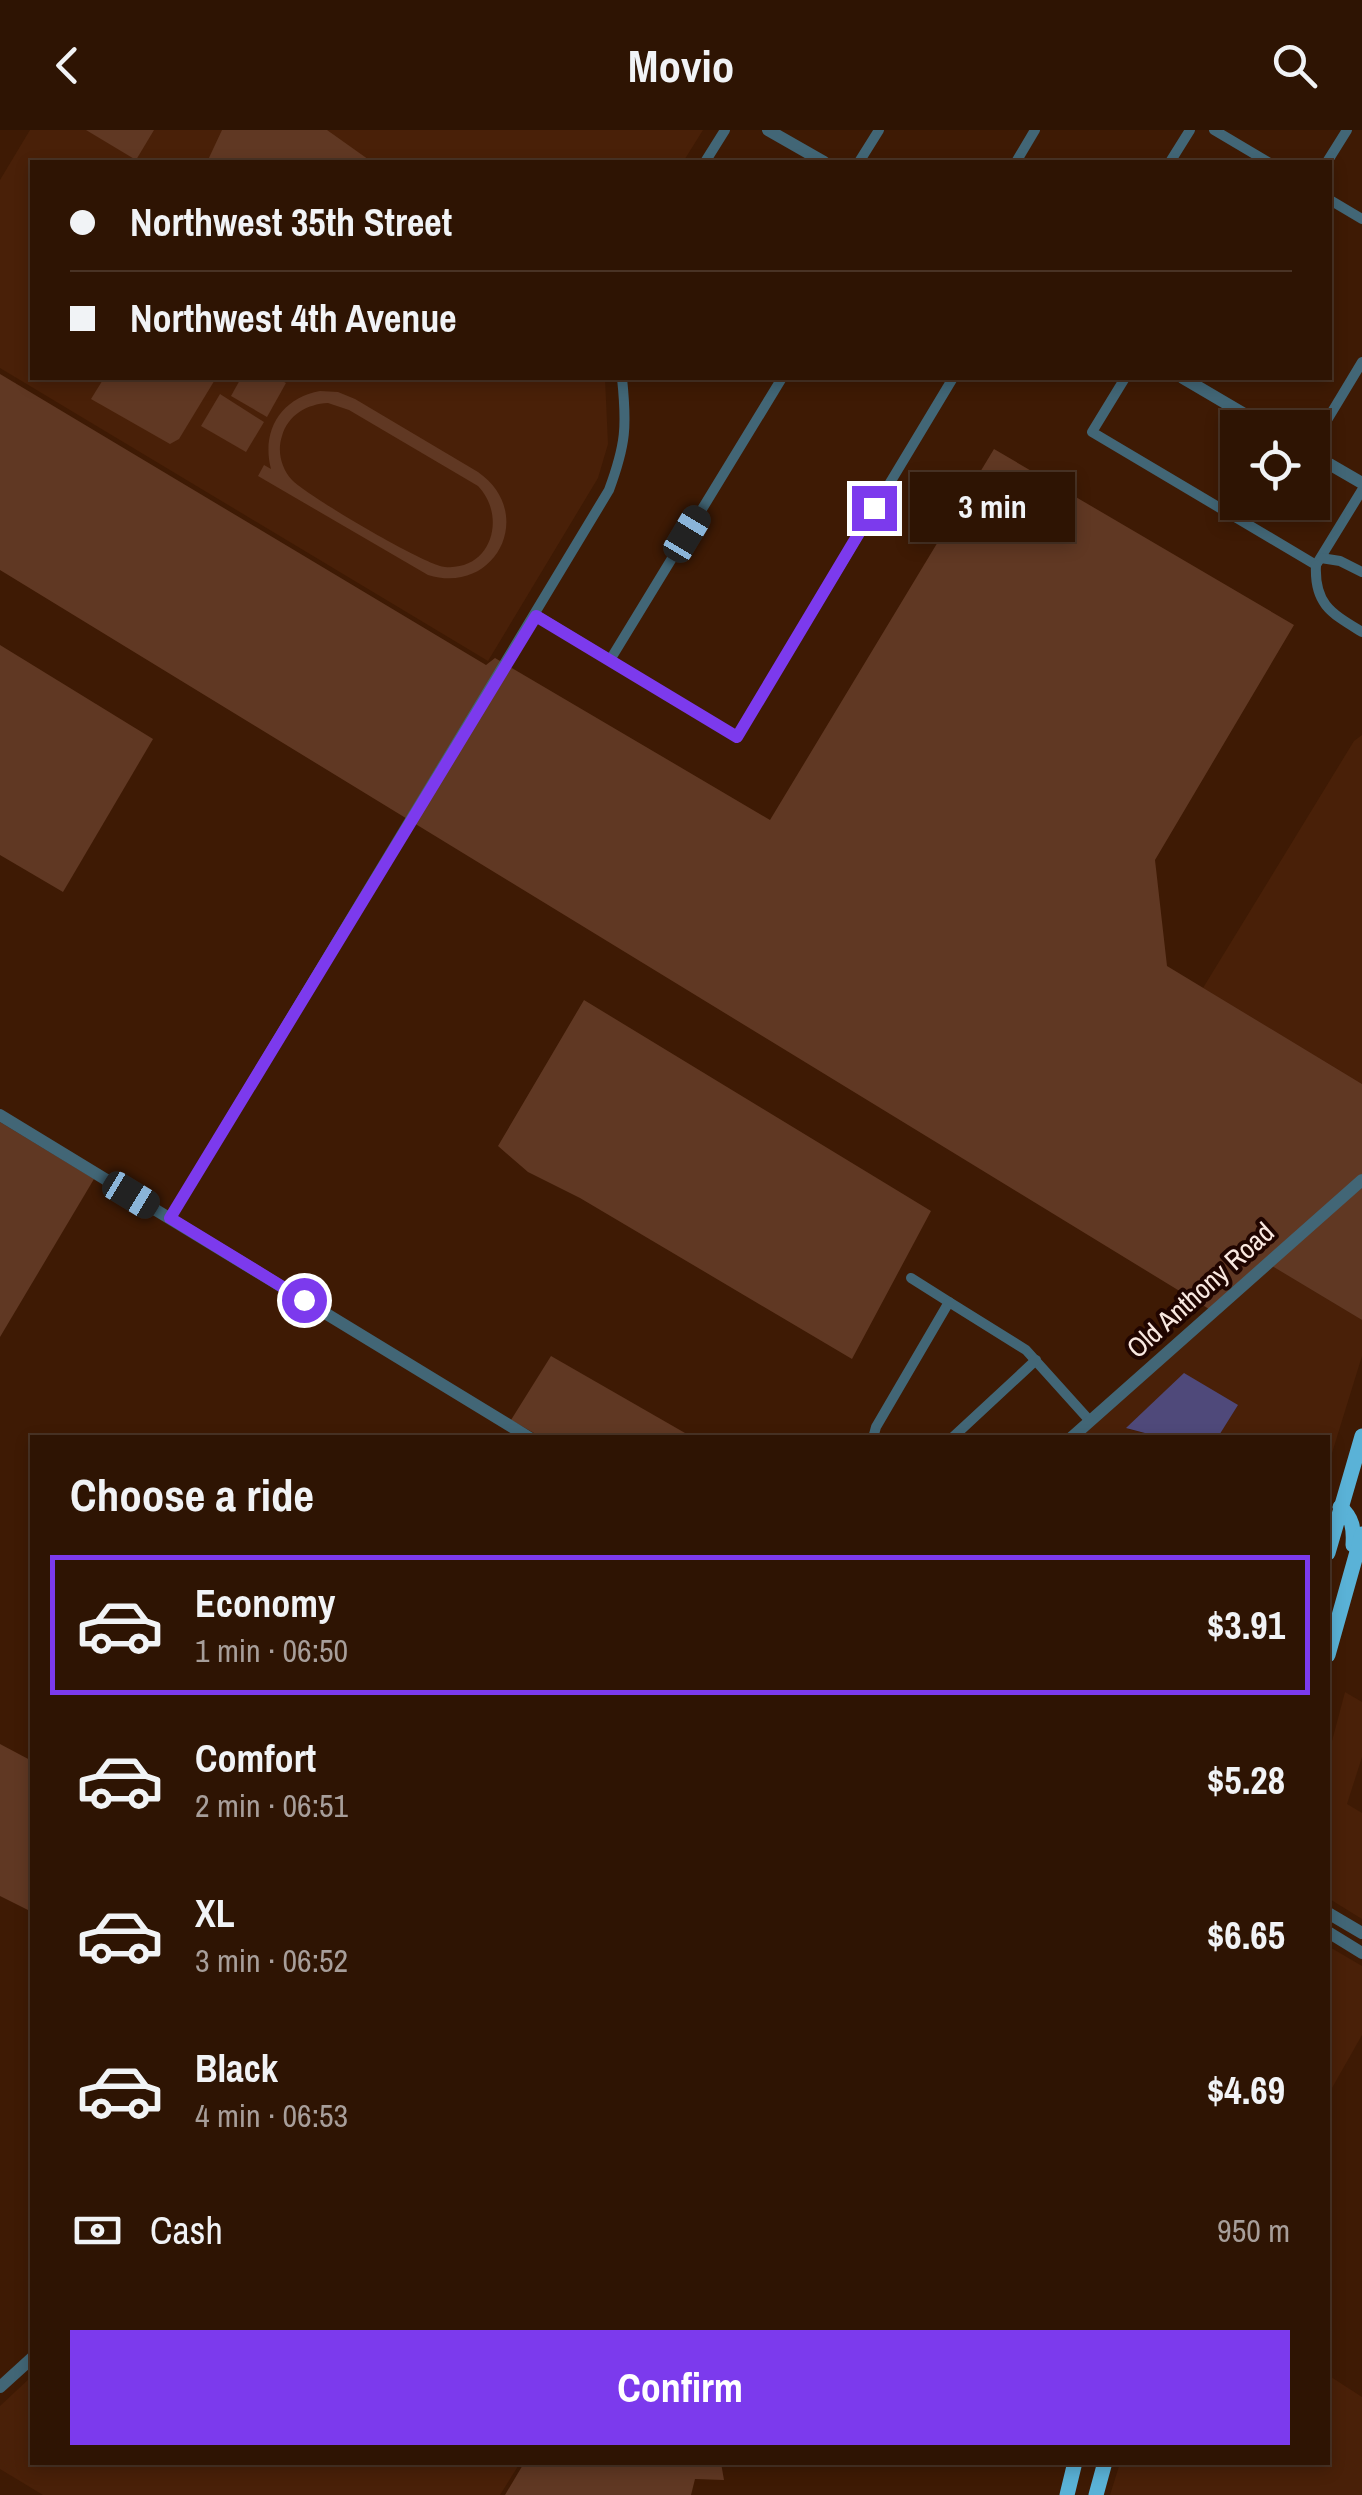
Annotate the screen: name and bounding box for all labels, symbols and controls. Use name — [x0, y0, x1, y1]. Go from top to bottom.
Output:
text: Movio — [628, 35, 734, 96]
icon: back — [40, 38, 95, 93]
icon: search — [1267, 38, 1322, 93]
text: Northwest 35th Street — [130, 197, 452, 248]
text: Northwest 4th Avenue — [130, 293, 457, 344]
map controls — [1220, 410, 1330, 520]
button: locate — [1220, 410, 1330, 520]
callout: 3 min — [909, 473, 1074, 543]
text: 3 min — [958, 485, 1027, 528]
route end — [852, 486, 897, 531]
car — [659, 501, 715, 567]
car — [98, 1167, 164, 1223]
street label: Old Anthony Road — [1118, 1214, 1282, 1366]
route start — [282, 1278, 327, 1323]
text: Choose a ride — [70, 1464, 314, 1525]
text: Economy — [195, 1578, 335, 1629]
icon: car — [75, 1580, 165, 1670]
text: $3.91 — [1207, 1600, 1285, 1651]
text: 1 min · 06:50 — [195, 1629, 348, 1672]
text: Comfort — [195, 1733, 316, 1784]
icon: car — [75, 1735, 165, 1825]
text: $5.28 — [1207, 1755, 1285, 1806]
text: 2 min · 06:51 — [195, 1784, 348, 1827]
text: XL — [195, 1888, 235, 1939]
icon: car — [75, 1890, 165, 1980]
text: $6.65 — [1207, 1910, 1285, 1961]
text: 3 min · 06:52 — [195, 1939, 348, 1982]
text: Black — [195, 2043, 278, 2094]
icon: car — [75, 2045, 165, 2135]
text: $4.69 — [1207, 2065, 1285, 2116]
text: 4 min · 06:53 — [195, 2094, 348, 2137]
icon: cash — [70, 2203, 125, 2258]
text: Cash — [150, 2205, 223, 2256]
text: 950 m — [1217, 2209, 1290, 2252]
button: Confirm — [70, 2330, 1290, 2445]

